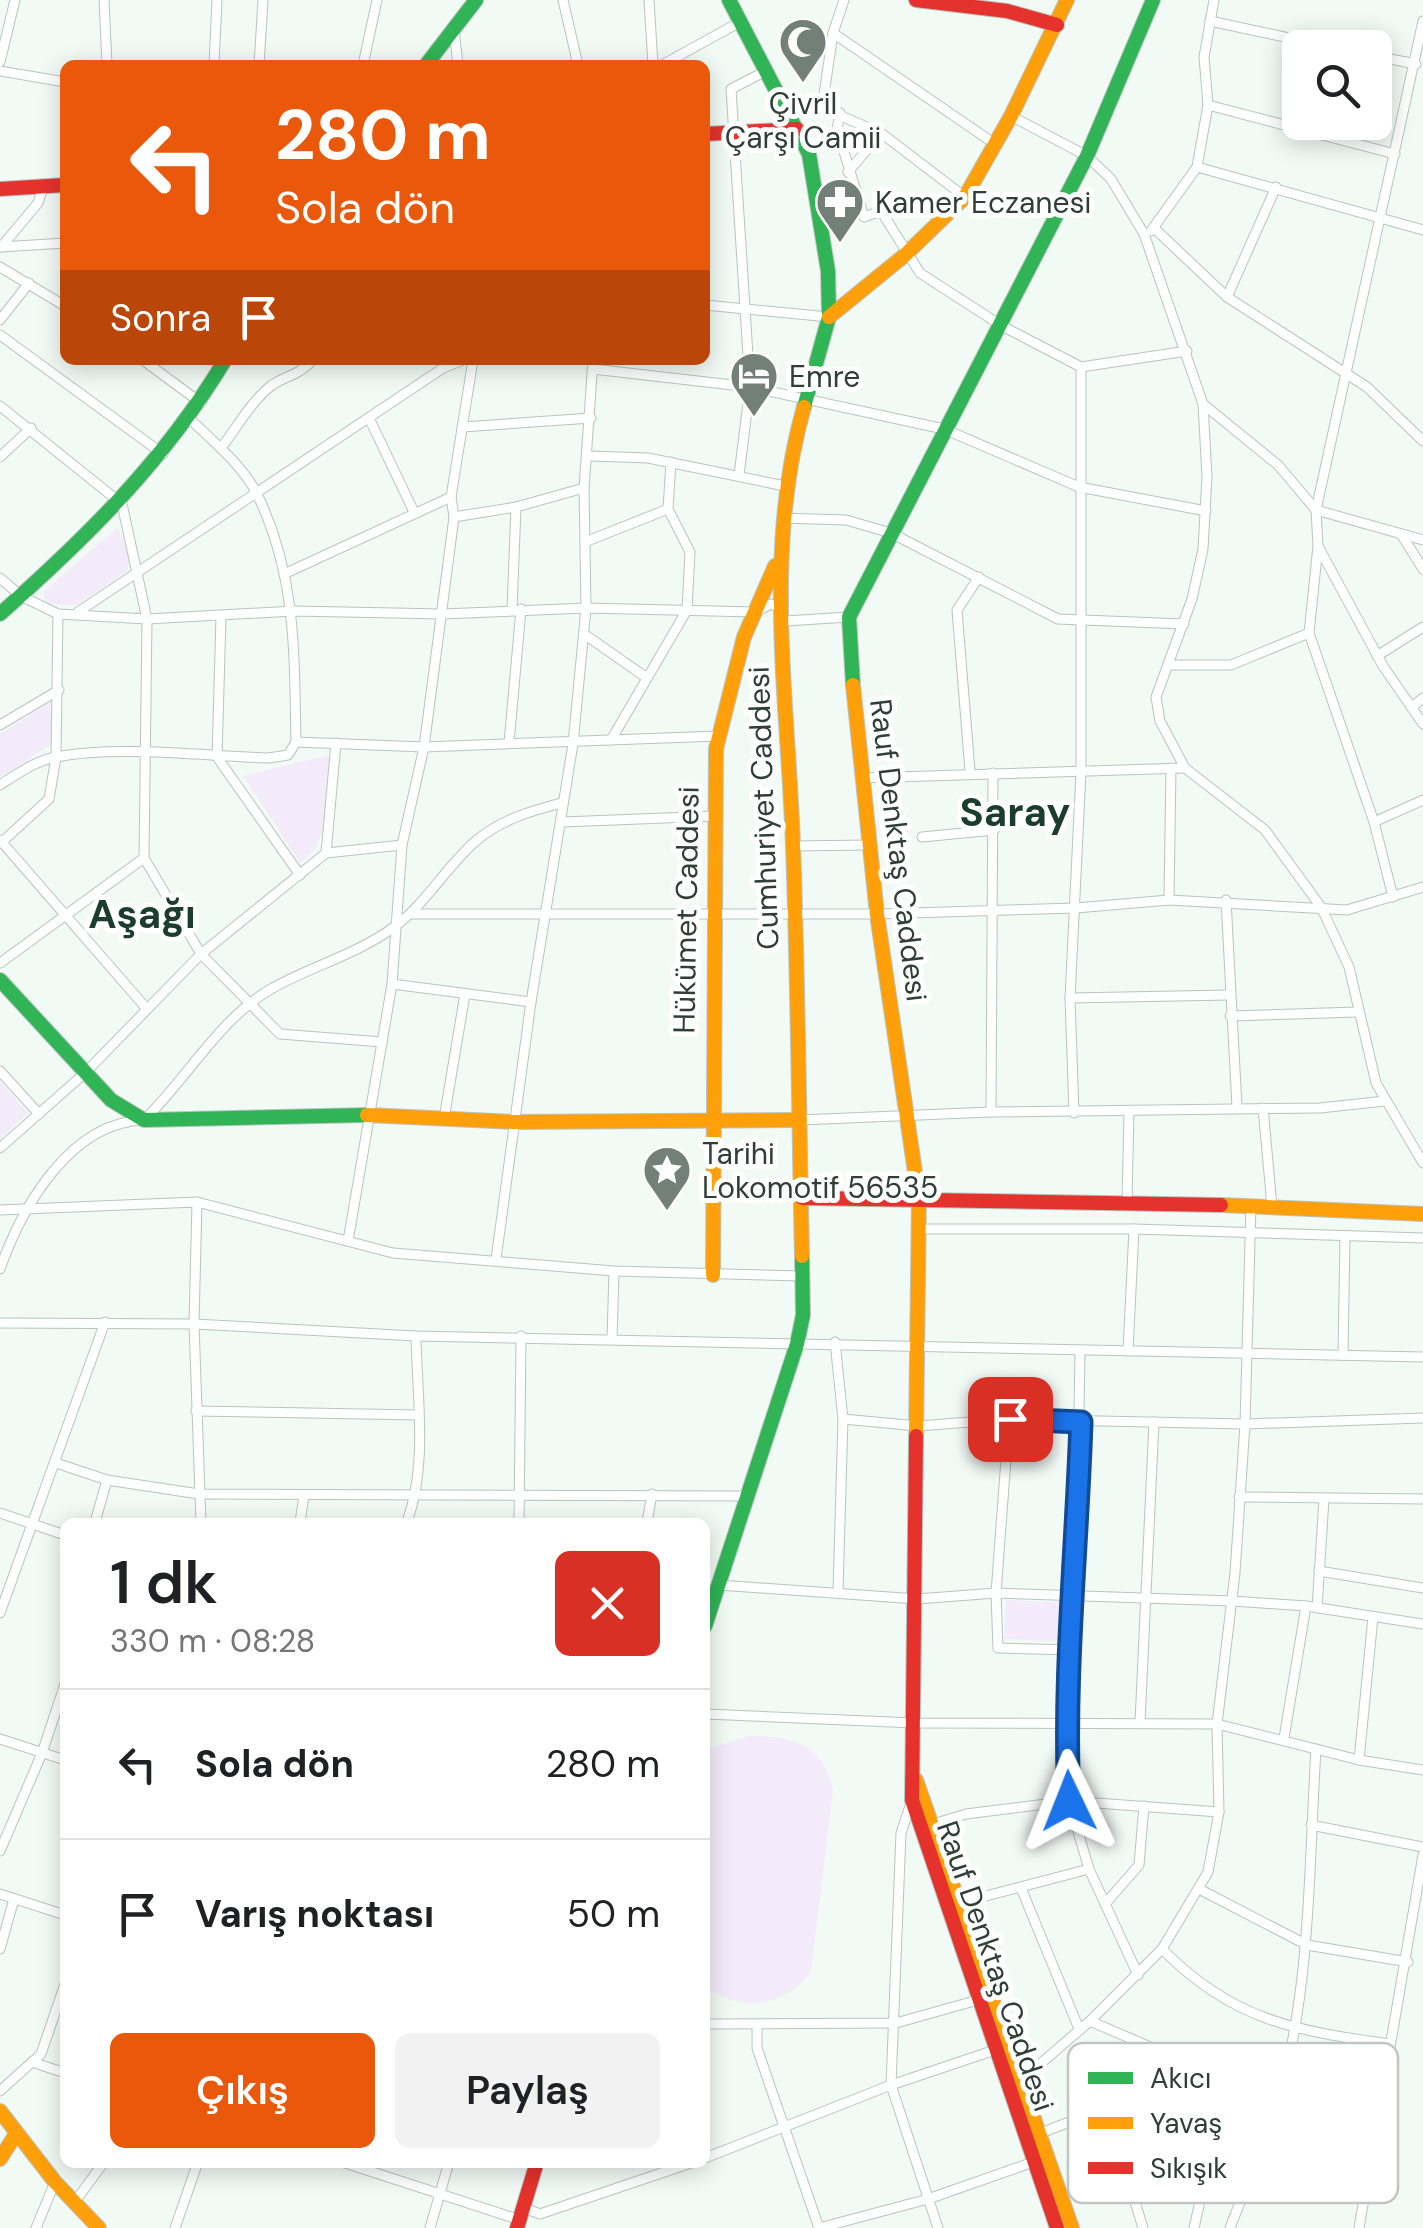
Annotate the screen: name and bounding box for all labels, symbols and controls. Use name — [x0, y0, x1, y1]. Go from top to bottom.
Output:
mosque icon: Çivril Çarşı Camii — [777, 16, 829, 84]
map controls — [1282, 30, 1392, 140]
button: search — [1282, 30, 1392, 140]
place label: Çivril Çarşı Camii — [725, 84, 881, 157]
text: 280 m — [275, 90, 491, 181]
icon: left — [110, 100, 240, 230]
pharmacy icon: Kamer Eczanesi — [814, 176, 866, 244]
text: Sola dön — [275, 178, 455, 237]
place label: Kamer Eczanesi — [875, 183, 1091, 222]
icon: arrive — [231, 290, 286, 345]
text: Sonra — [110, 293, 211, 343]
hotel icon: Emre — [728, 350, 780, 418]
place label: Emre — [789, 357, 860, 396]
street label: Cumhuriyet Caddesi — [739, 666, 787, 950]
street label: Rauf Denktaş Caddesi — [861, 697, 937, 1003]
street label: Hükümet Caddesi — [664, 786, 708, 1034]
district label: Saray — [960, 786, 1070, 838]
district label: Aşağı — [88, 888, 196, 940]
place label: Tarihi Lokomotif 56535 — [702, 1134, 938, 1207]
place icon: Tarihi Lokomotif 56535 — [641, 1144, 693, 1212]
pin — [968, 1377, 1053, 1462]
icon: arrive — [983, 1392, 1038, 1447]
text: 1 dk — [110, 1543, 218, 1622]
button: close — [555, 1551, 660, 1656]
text: 330 m · 08:28 — [110, 1620, 315, 1662]
icon: left — [110, 1737, 165, 1792]
text: Sola dön — [195, 1739, 354, 1789]
text: 280 m — [546, 1739, 660, 1789]
position arrow — [1017, 1749, 1121, 1853]
street label: Rauf Denktaş Caddesi — [928, 1816, 1064, 2116]
icon: arrive — [110, 1887, 165, 1942]
text: Varış noktası — [195, 1889, 434, 1939]
text: 50 m — [567, 1889, 660, 1939]
button: Çıkış — [110, 2033, 375, 2148]
button: Paylaş — [395, 2033, 660, 2148]
legend — [1068, 2043, 1398, 2203]
text: Akıcı — [1150, 2060, 1211, 2097]
text: Yavaş — [1150, 2105, 1222, 2142]
text: Sıkışık — [1150, 2150, 1227, 2187]

